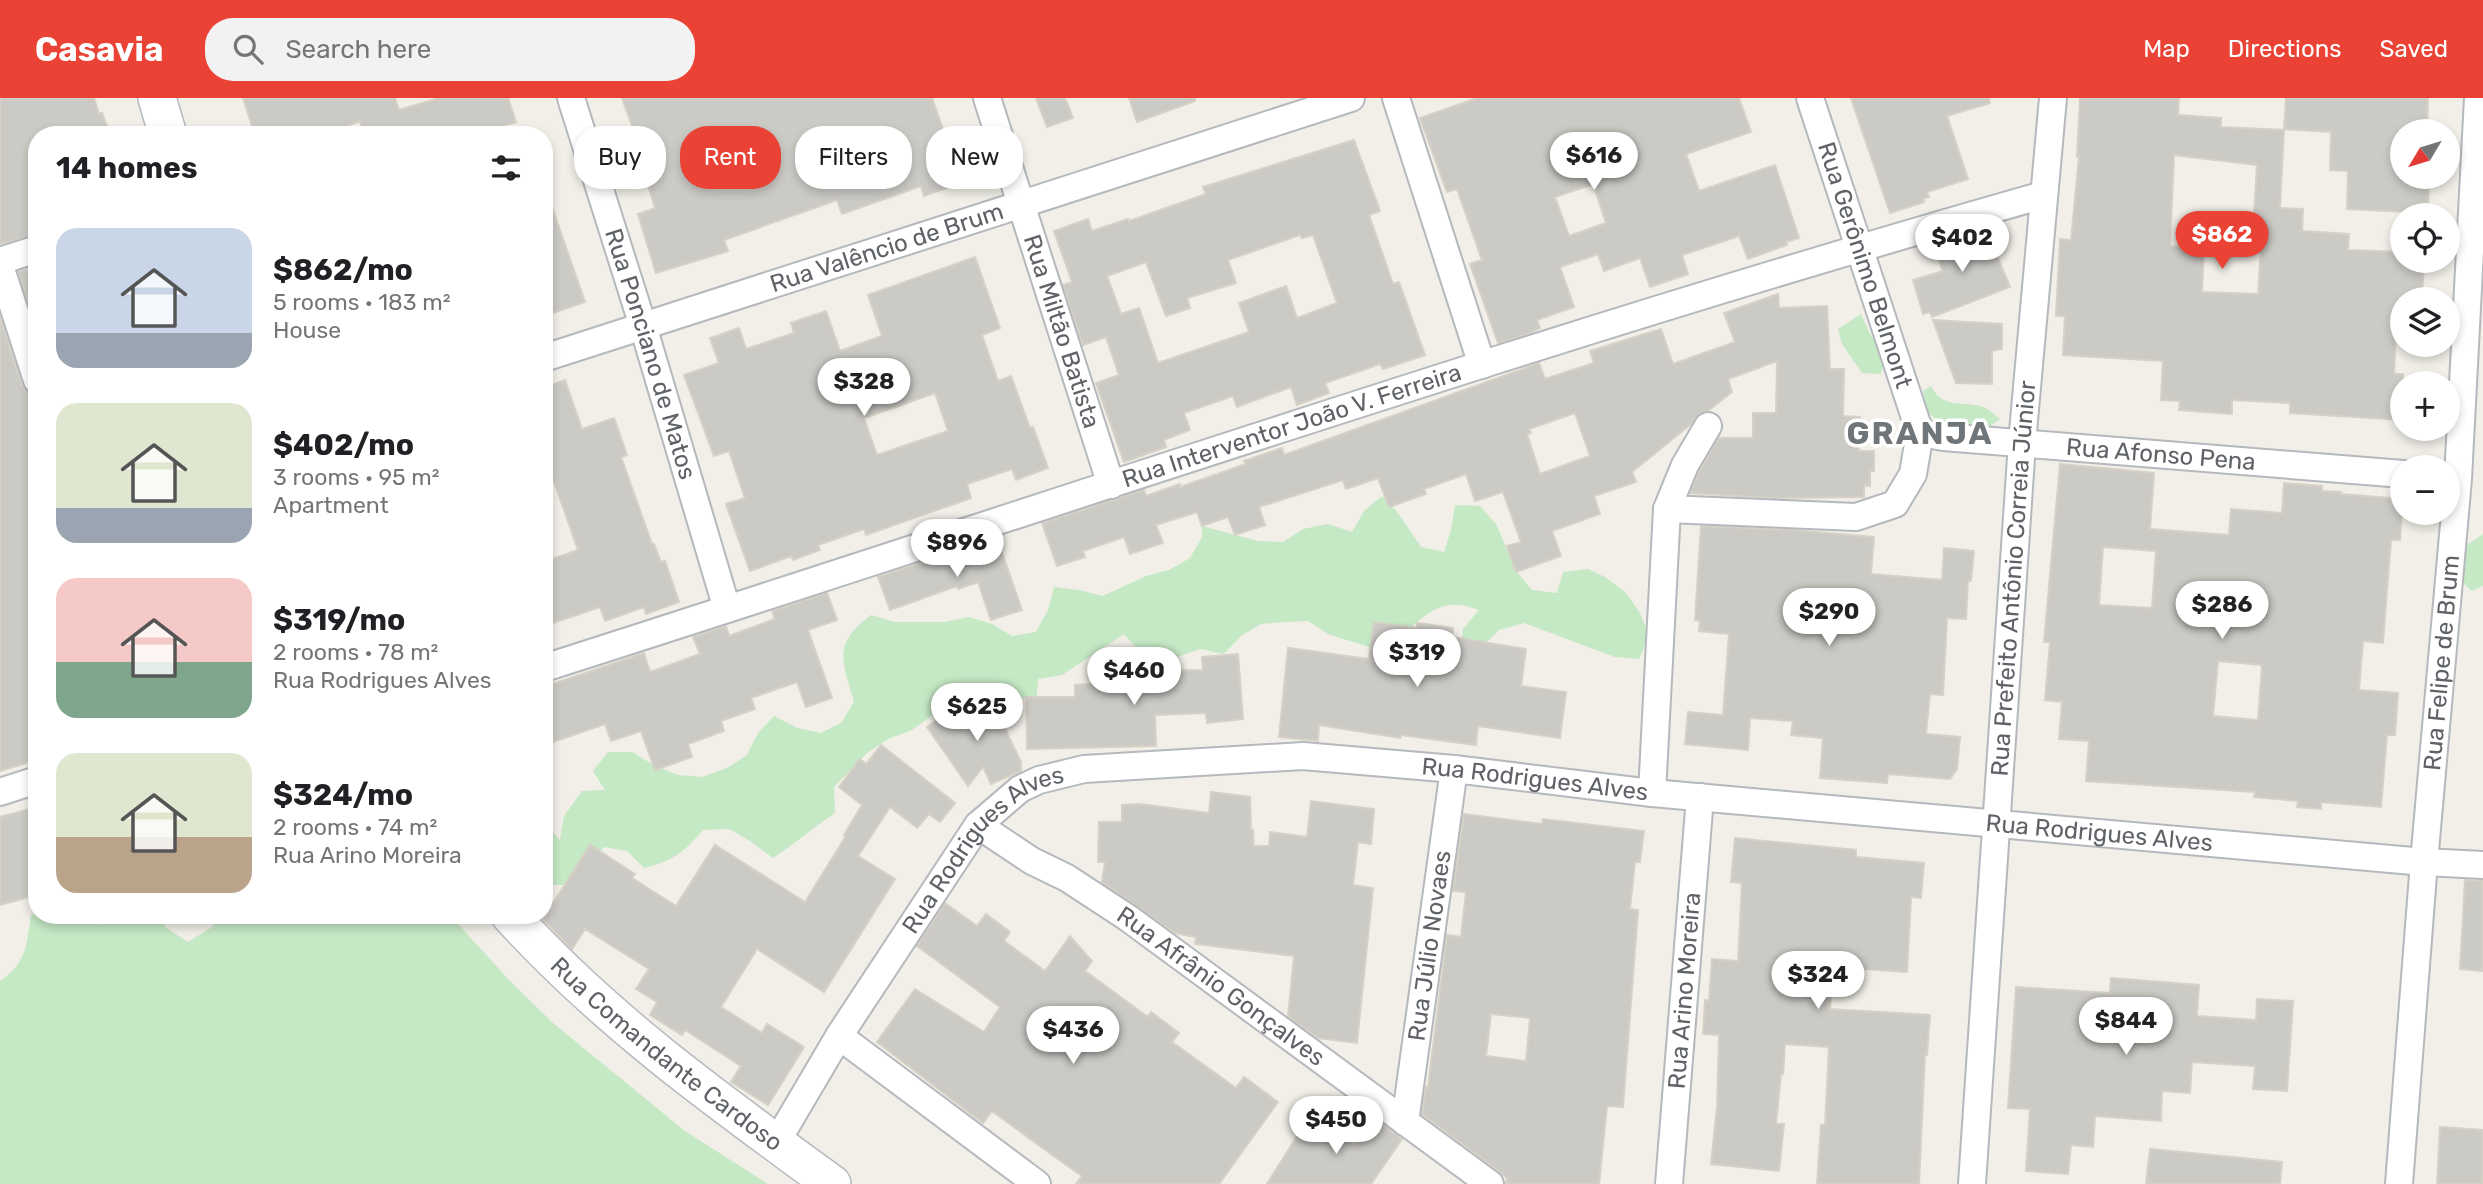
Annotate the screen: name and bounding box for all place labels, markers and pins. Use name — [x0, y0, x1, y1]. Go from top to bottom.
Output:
pin: $616 — [1553, 132, 1635, 192]
pin: $862 — [2181, 212, 2263, 271]
pin: $402 — [1921, 214, 2003, 274]
pin: $328 — [823, 358, 905, 418]
pin: $896 — [916, 519, 998, 579]
pin: $286 — [2181, 582, 2263, 641]
pin: $290 — [1788, 588, 1870, 648]
pin: $319 — [1376, 630, 1458, 689]
pin: $460 — [1093, 648, 1175, 707]
pin: $625 — [936, 684, 1018, 743]
pin: $324 — [1777, 951, 1859, 1011]
pin: $844 — [2085, 998, 2167, 1057]
pin: $436 — [1032, 1006, 1114, 1066]
pin: $450 — [1295, 1096, 1377, 1156]

